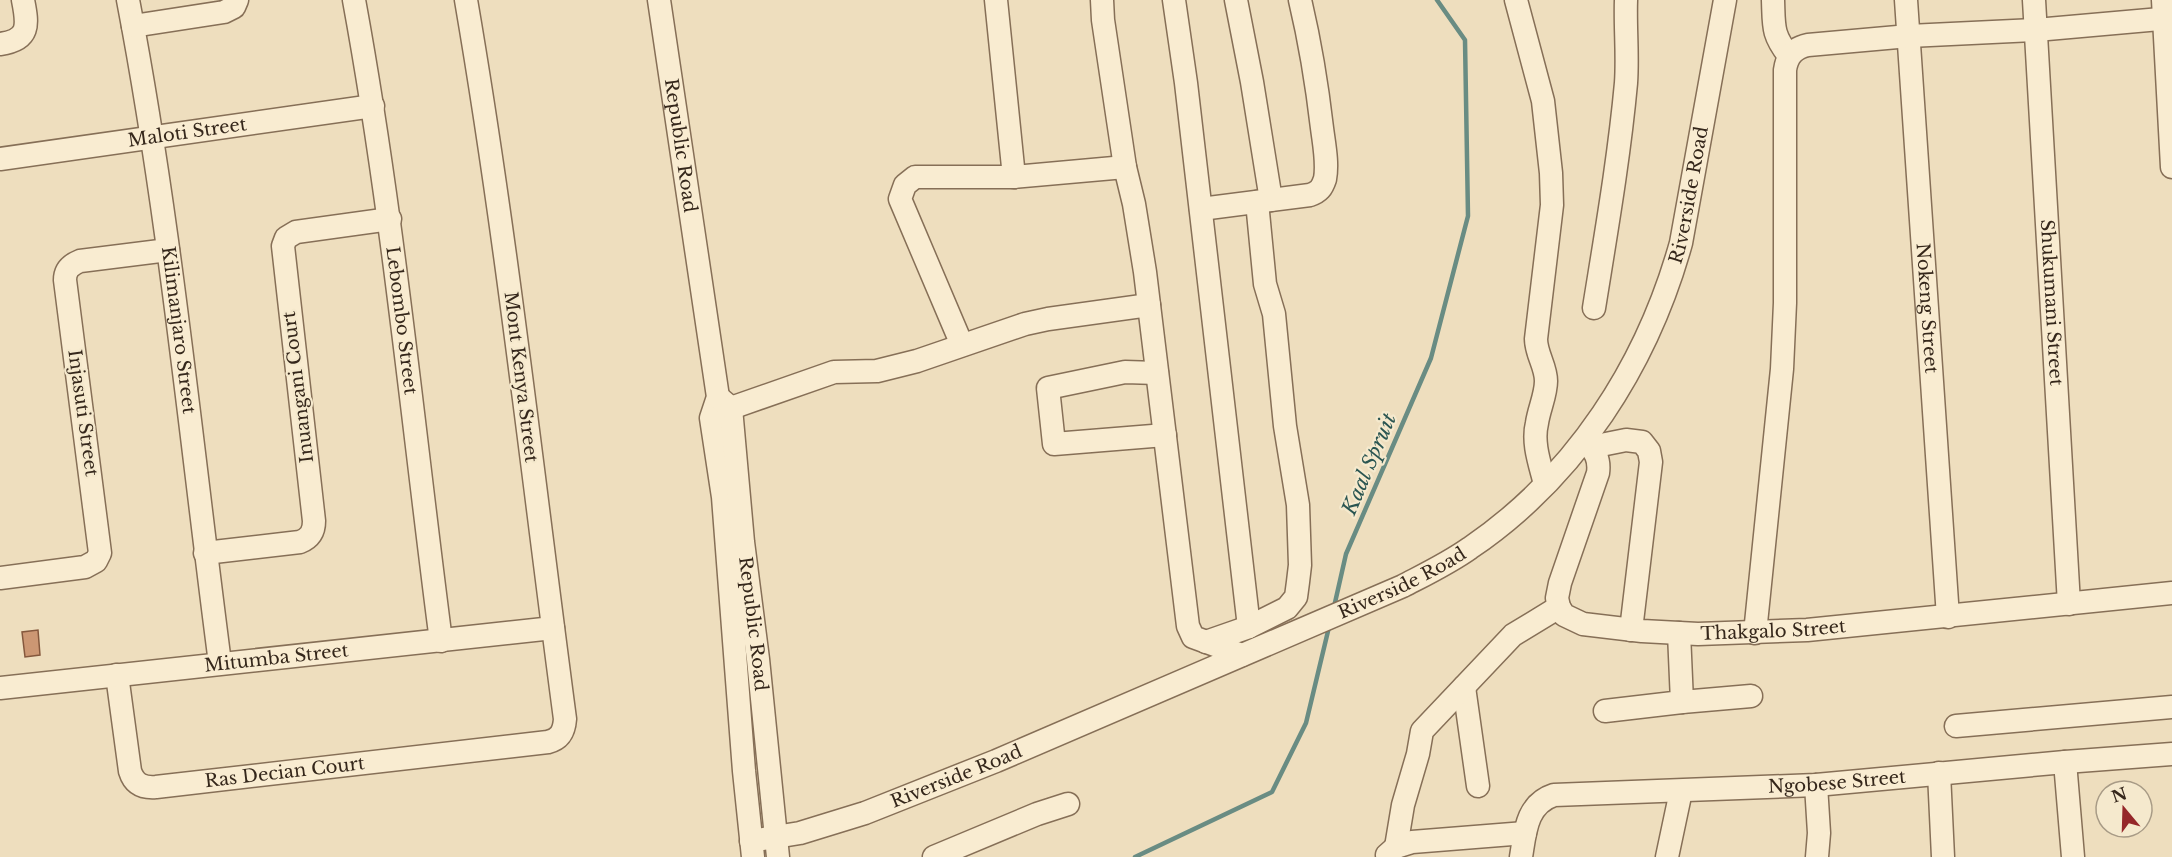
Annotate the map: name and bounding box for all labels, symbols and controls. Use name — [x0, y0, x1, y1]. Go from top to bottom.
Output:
street label: Republic Road — [660, 77, 701, 214]
street label: Maloti Street — [126, 113, 248, 152]
street label: Riverside Road — [1664, 124, 1713, 266]
street label: Shukumani Street — [2036, 219, 2067, 386]
street label: Nokeng Street — [1912, 242, 1942, 374]
street label: Kilimanjaro Street — [157, 245, 200, 415]
street label: Lebombo Street — [381, 245, 422, 396]
street label: Mont Kenya Street — [500, 290, 542, 464]
street label: Inuangani Court — [278, 310, 318, 464]
street label: Injasuti Street — [63, 348, 103, 478]
water label: Kaal Spruit — [1336, 409, 1401, 519]
street label: Riverside Road — [1335, 543, 1470, 624]
street label: Republic Road — [734, 555, 772, 692]
street label: Thakgalo Street — [1700, 615, 1847, 645]
street label: Mitumba Street — [203, 639, 350, 677]
street label: Riverside Road — [887, 740, 1025, 813]
street label: Ras Decian Court — [204, 752, 366, 792]
street label: Ngobese Street — [1768, 766, 1907, 798]
north arrow — [2094, 779, 2154, 839]
text: N — [2109, 783, 2129, 807]

